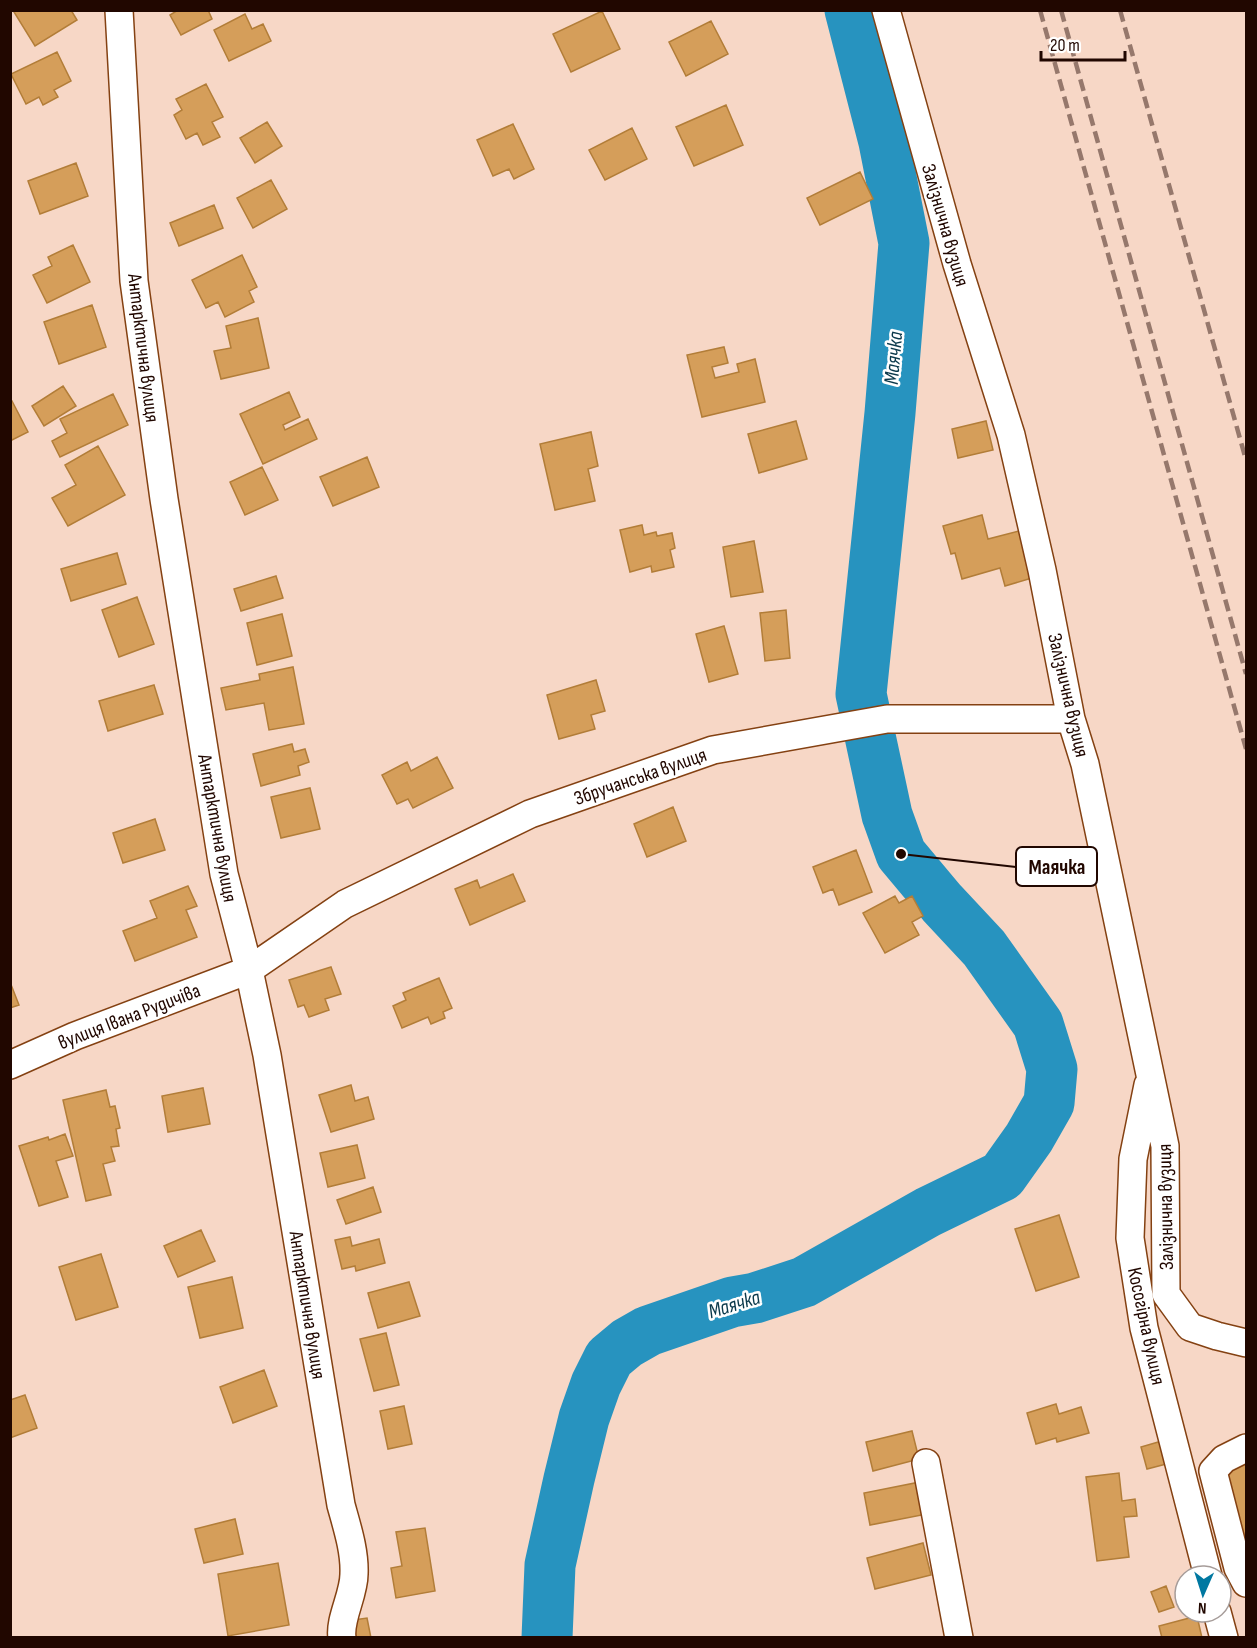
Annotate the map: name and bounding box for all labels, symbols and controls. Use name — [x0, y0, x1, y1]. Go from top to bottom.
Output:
scale bar — [1041, 24, 1125, 62]
text: 20 m — [1050, 35, 1080, 56]
street label: Залізнична вузиця — [916, 161, 974, 289]
street label: Антарктична вулиця — [122, 271, 164, 424]
water label: Маячка — [879, 330, 908, 386]
street label: Залізнична вузиця — [1042, 631, 1094, 759]
street label: Збручанська вулиця — [571, 743, 710, 811]
street label: Антарктична вулиця — [192, 751, 242, 904]
callout: Маячка — [1016, 847, 1097, 886]
text: Маячка — [1029, 855, 1085, 880]
street label: вулиця Івана Рудичіва — [55, 979, 204, 1055]
street label: Залізнична вузиця — [1153, 1144, 1179, 1270]
street label: Антарктична вулиця — [283, 1228, 331, 1381]
street label: Косогірна вулиця — [1122, 1265, 1170, 1387]
water label: Маячка — [705, 1285, 764, 1324]
north arrow — [1173, 1564, 1233, 1624]
text: N — [1198, 1598, 1207, 1617]

